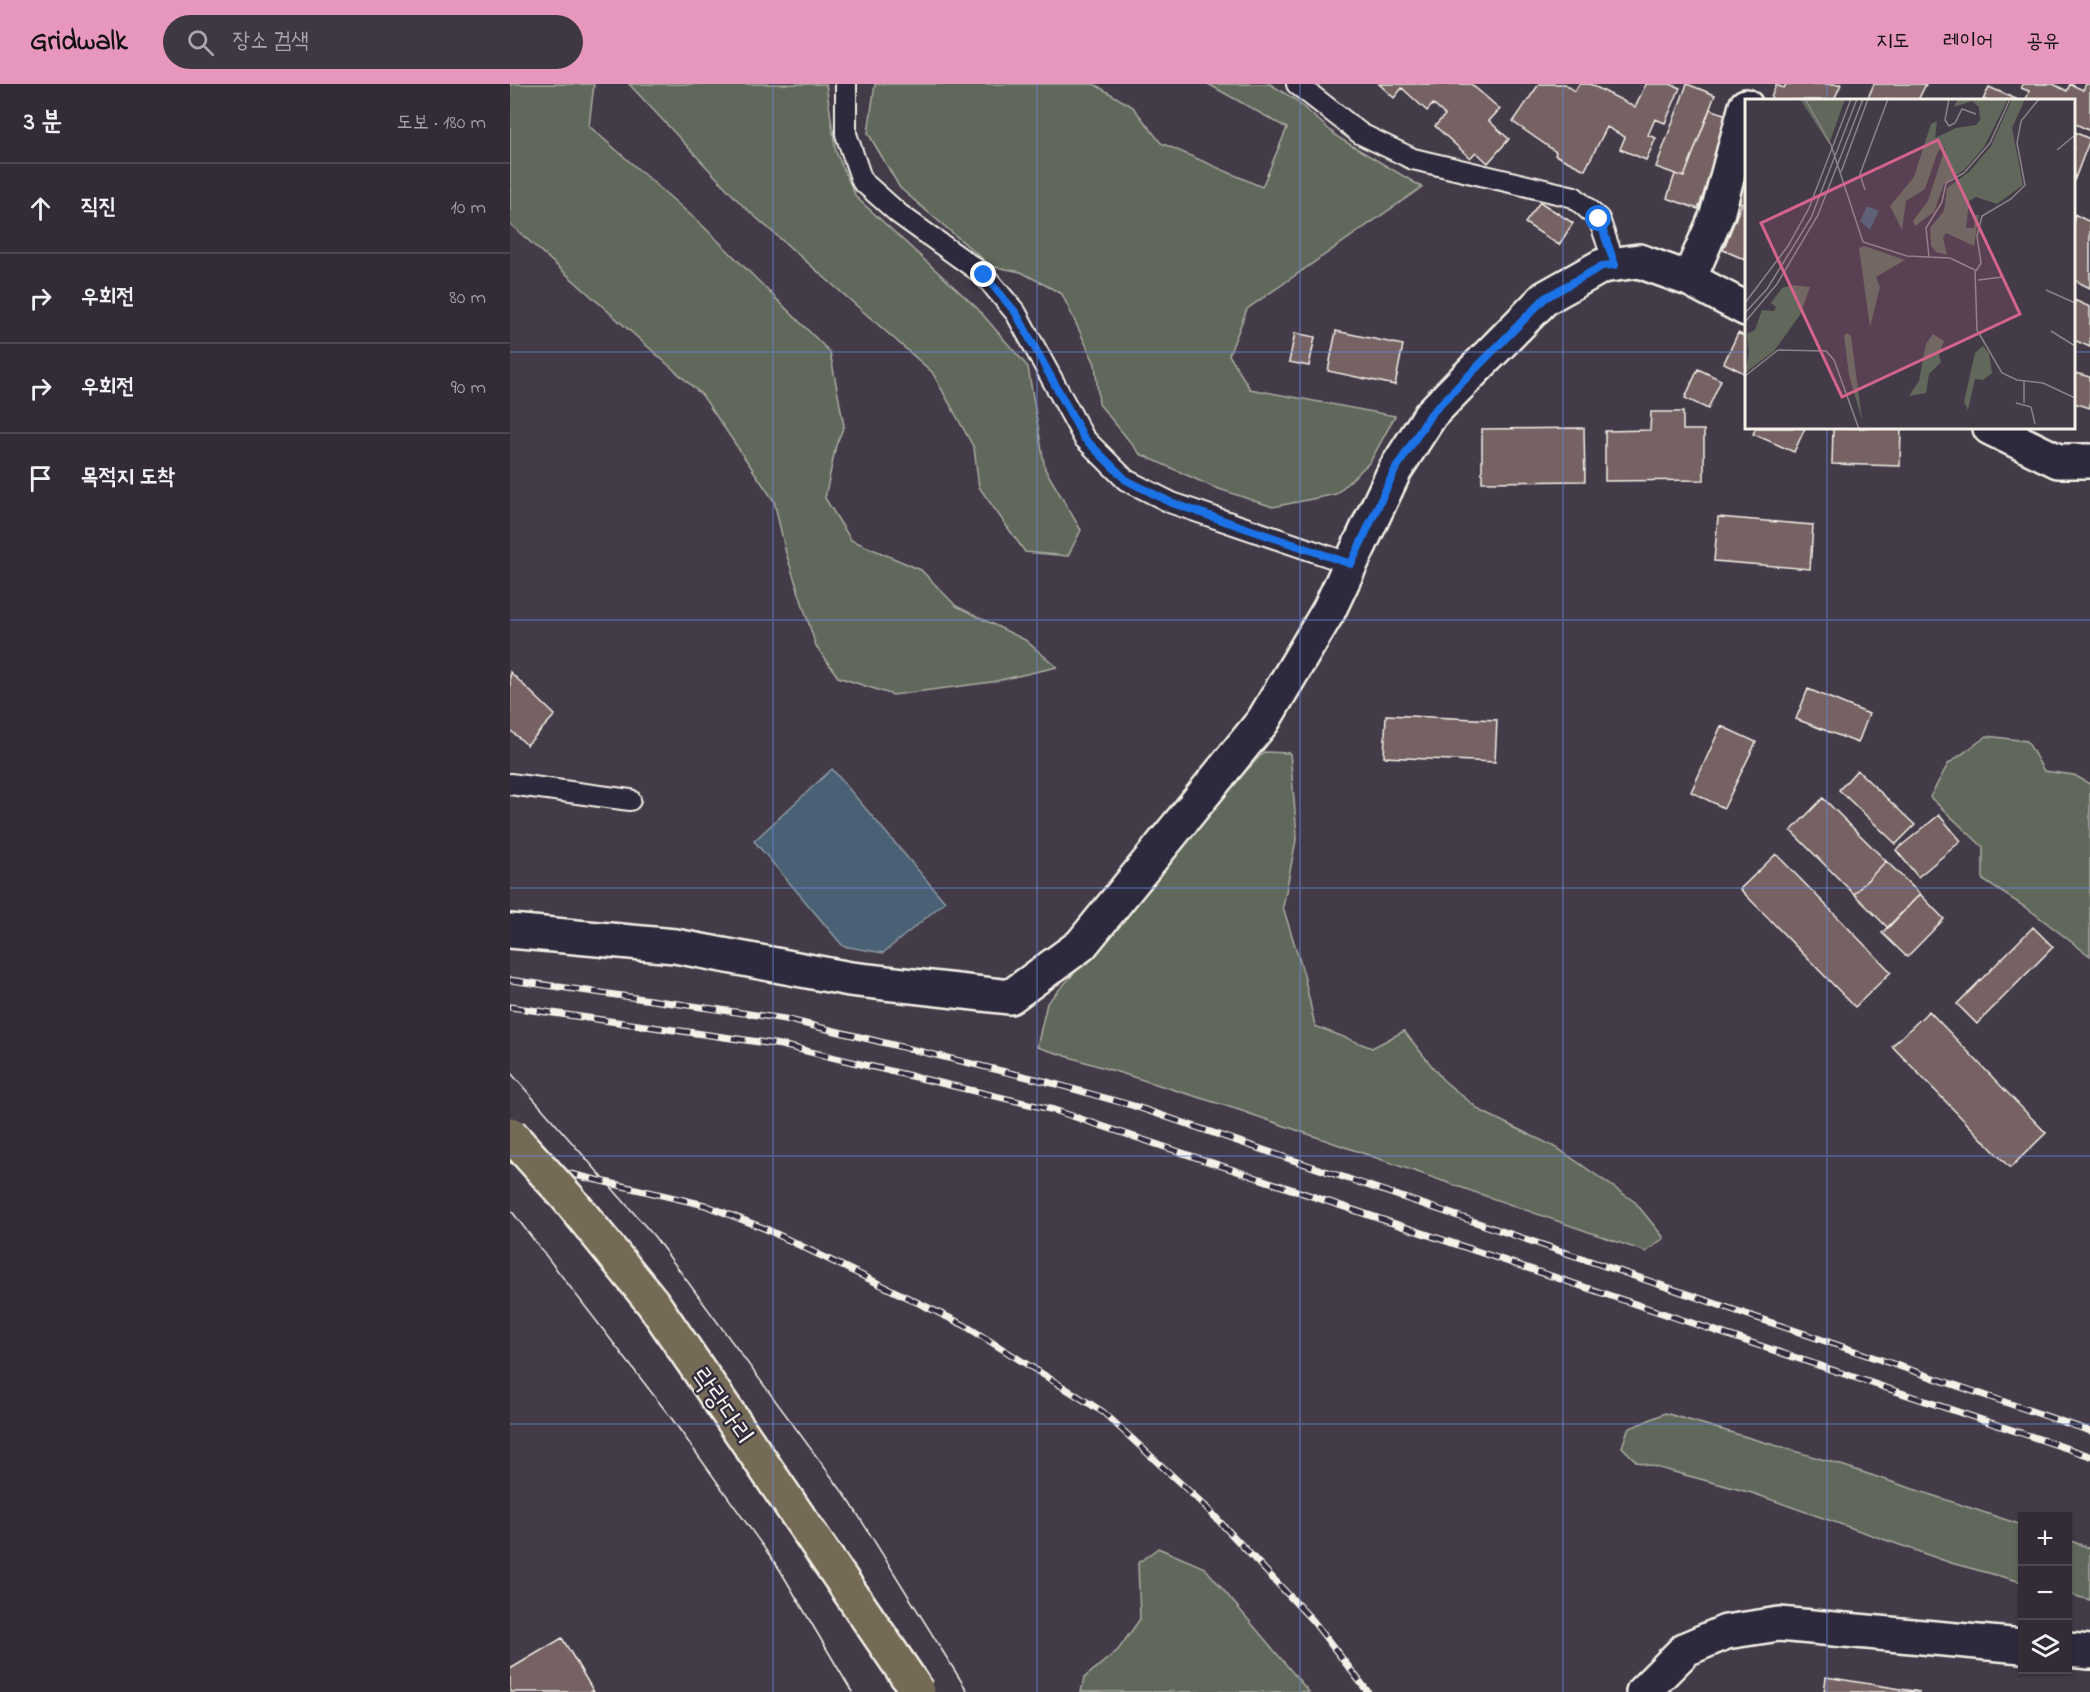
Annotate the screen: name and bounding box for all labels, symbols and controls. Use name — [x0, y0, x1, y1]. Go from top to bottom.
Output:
search box — [163, 15, 583, 69]
text: Gridwalk — [30, 22, 127, 63]
icon: search — [184, 26, 217, 59]
text: 장소 검색 — [232, 26, 309, 58]
text: 지도 — [1876, 27, 1910, 57]
text: 레이어 — [1943, 27, 1993, 57]
text: 공유 — [2026, 27, 2060, 57]
inset map — [1745, 99, 2075, 429]
text: 3 분 — [24, 104, 62, 142]
text: 도보 · 180 m — [397, 109, 486, 138]
icon: ahead — [24, 192, 57, 225]
text: 직진 — [81, 192, 116, 224]
text: 10 m — [450, 194, 486, 223]
route start — [1585, 205, 1611, 231]
route end — [970, 261, 996, 287]
icon: right — [24, 282, 57, 315]
text: 우회전 — [81, 282, 134, 314]
text: 80 m — [449, 284, 486, 313]
icon: right — [24, 372, 57, 405]
text: 우회전 — [81, 372, 134, 404]
text: 90 m — [451, 374, 486, 403]
icon: arrive — [24, 462, 57, 495]
text: 목적지 도착 — [81, 462, 175, 494]
street label: 락랑다리 — [680, 1361, 762, 1454]
map controls — [2018, 1512, 2072, 1674]
button: + — [2018, 1512, 2072, 1566]
button: − — [2018, 1566, 2072, 1620]
button: layers — [2018, 1620, 2072, 1674]

